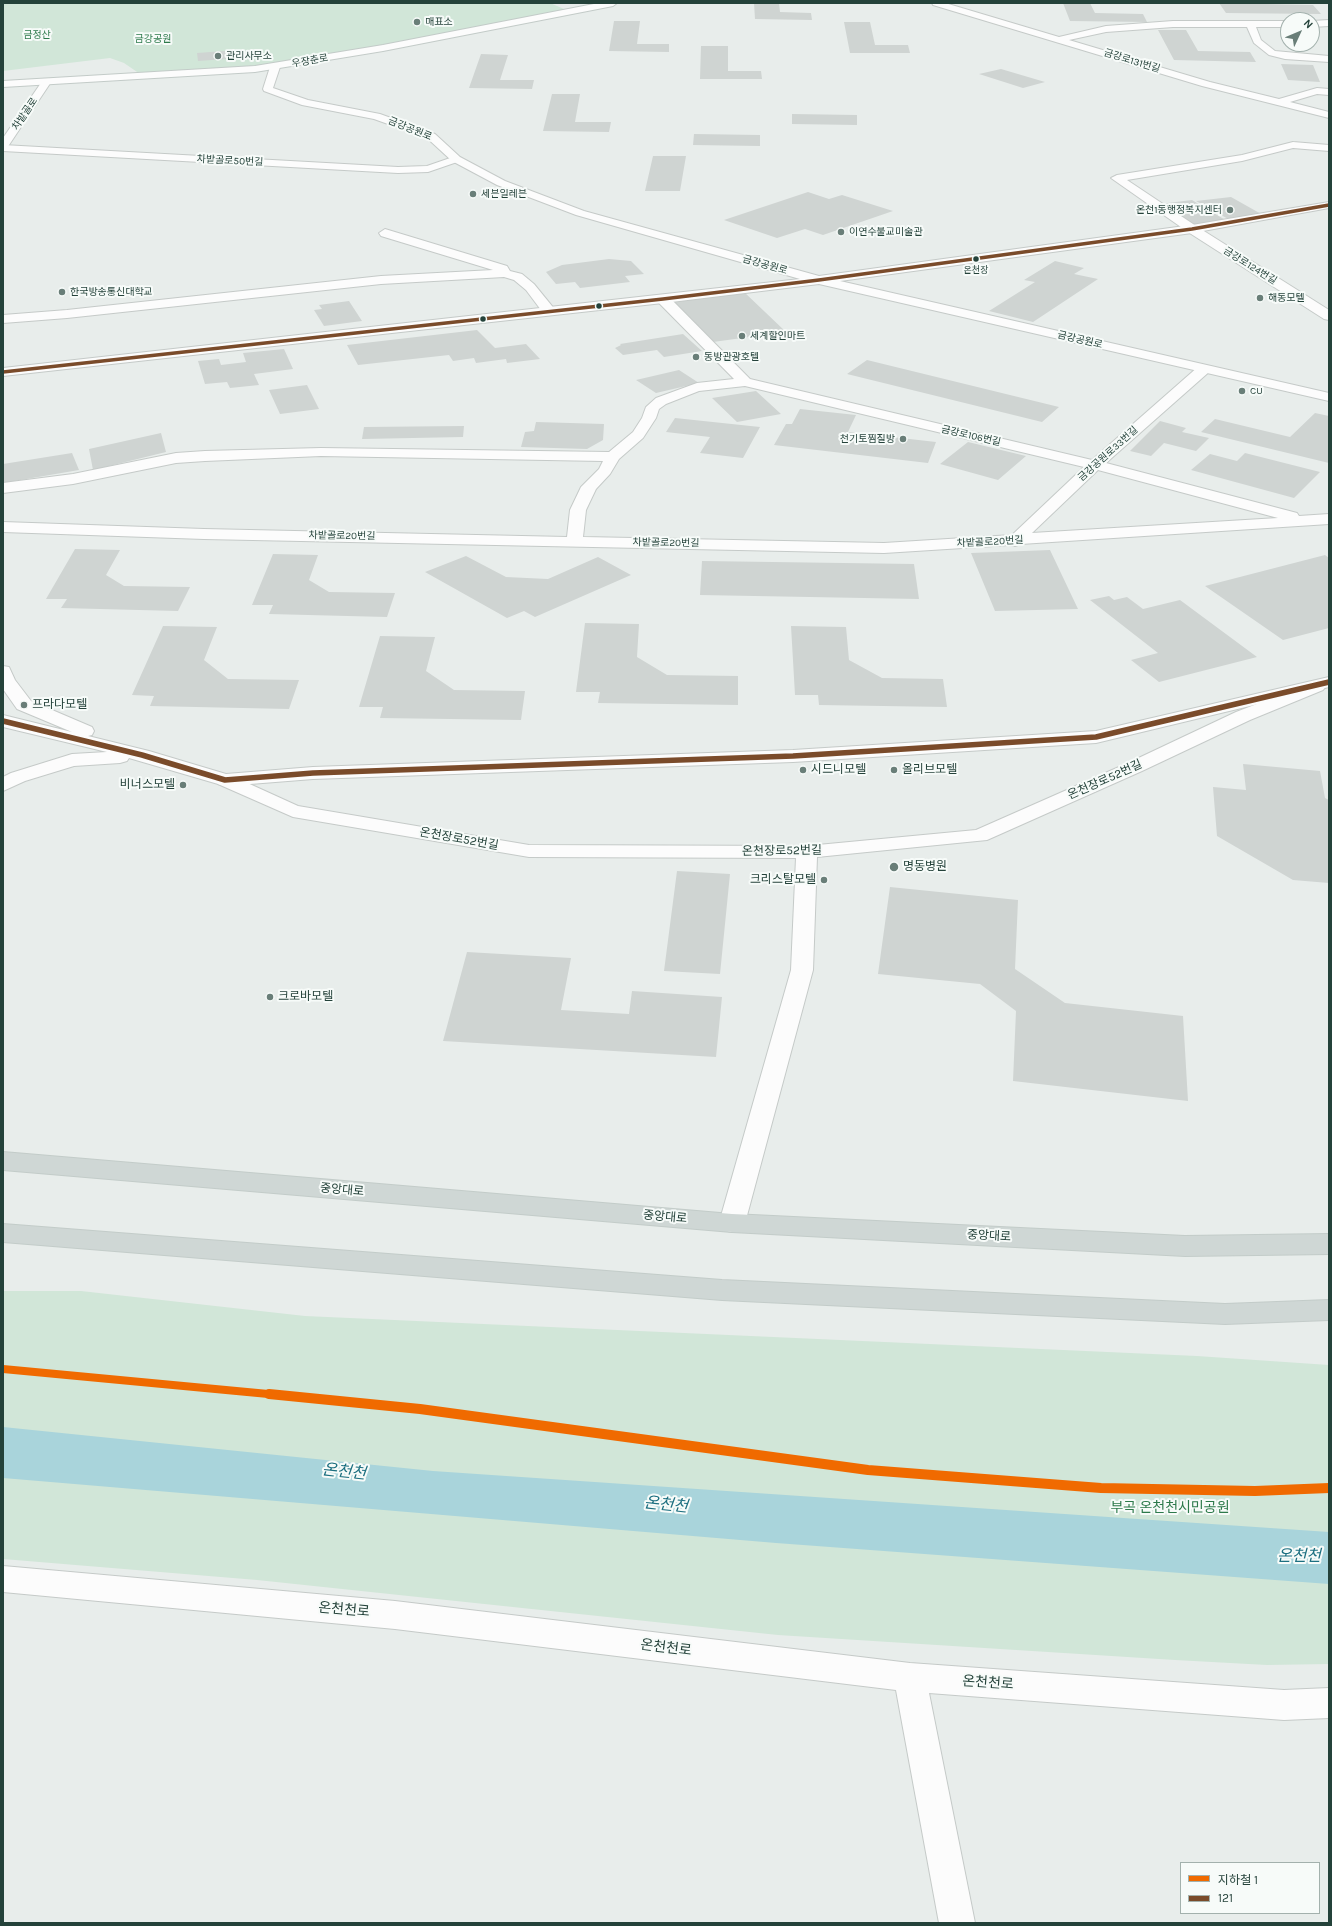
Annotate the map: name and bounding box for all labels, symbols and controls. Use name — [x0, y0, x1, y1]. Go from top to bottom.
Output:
north arrow — [1280, 12, 1320, 52]
place label: 매표소 — [425, 16, 453, 28]
marker: 매표소 — [412, 17, 422, 27]
text: N — [1301, 17, 1316, 31]
park label: 금정산 — [23, 29, 51, 41]
park label: 금강공원 — [135, 33, 171, 45]
street label: 금강로131번길 — [1102, 47, 1162, 75]
place label: 관리사무소 — [226, 50, 272, 62]
marker: 관리사무소 — [213, 51, 223, 61]
street label: 우장춘로 — [291, 52, 329, 70]
street label: 차밭골로 — [10, 95, 40, 133]
street label: 금강공원로 — [386, 115, 434, 143]
street label: 차밭골로50번길 — [196, 153, 264, 169]
place label: 세븐일레븐 — [481, 188, 527, 200]
marker: 세븐일레븐 — [468, 189, 478, 199]
place label: 온천1동행정복지센터 — [1136, 204, 1222, 216]
marker: 온천1동행정복지센터 — [1225, 205, 1235, 215]
place label: 이연수불교미술관 — [849, 226, 923, 238]
marker: 이연수불교미술관 — [836, 227, 846, 237]
street label: 금강로124번길 — [1221, 245, 1279, 287]
street label: 금강공원로 — [741, 253, 789, 277]
marker: 온천장 — [971, 254, 981, 264]
place label: 온천장 — [964, 265, 988, 275]
place label: 한국방송통신대학교 — [70, 286, 153, 298]
marker: 한국방송통신대학교 — [57, 287, 67, 297]
place label: 해동모텔 — [1268, 292, 1305, 304]
marker: 해동모텔 — [1255, 293, 1265, 303]
unlabelled marker — [594, 301, 604, 311]
unlabelled marker — [478, 314, 488, 324]
street label: 금강공원로 — [1056, 329, 1104, 351]
place label: 세계할인마트 — [750, 330, 805, 342]
marker: 세계할인마트 — [737, 331, 747, 341]
place label: 동방관광호텔 — [704, 351, 759, 363]
marker: 동방관광호텔 — [691, 352, 701, 362]
place label: CU — [1250, 385, 1263, 397]
marker: CU — [1237, 386, 1247, 396]
street label: 금강로106번길 — [940, 423, 1002, 449]
street label: 금강공원로33번길 — [1076, 424, 1140, 484]
place label: 천기토찜질방 — [840, 433, 895, 445]
marker: 천기토찜질방 — [898, 434, 908, 444]
street label: 차밭골로20번길 — [308, 529, 376, 543]
street label: 차밭골로20번길 — [956, 534, 1024, 550]
street label: 차밭골로20번길 — [632, 536, 700, 550]
place label: 프라다모텔 — [32, 698, 87, 712]
marker: 프라다모텔 — [19, 700, 29, 710]
street label: 온천장로52번길 — [1066, 757, 1144, 803]
place label: 시드니모텔 — [811, 763, 866, 777]
place label: 올리브모텔 — [902, 763, 957, 777]
marker: 시드니모텔 — [798, 765, 808, 775]
marker: 올리브모텔 — [889, 765, 899, 775]
place label: 비너스모텔 — [120, 778, 175, 792]
marker: 비너스모텔 — [178, 780, 188, 790]
street label: 온천장로52번길 — [418, 825, 500, 853]
street label: 온천장로52번길 — [742, 843, 822, 859]
place label: 명동병원 — [903, 860, 947, 874]
marker: 명동병원 — [888, 861, 900, 873]
place label: 크리스탈모텔 — [750, 873, 816, 887]
marker: 크리스탈모텔 — [819, 875, 829, 885]
place label: 크로바모텔 — [278, 990, 333, 1004]
marker: 크로바모텔 — [265, 992, 275, 1002]
street label: 중앙대로 — [319, 1181, 365, 1199]
street label: 중앙대로 — [642, 1208, 688, 1226]
street label: 중앙대로 — [967, 1228, 1011, 1244]
water label: 온천천 — [321, 1460, 367, 1484]
water label: 온천천 — [643, 1493, 689, 1517]
park label: 부곡 온천천시민공원 — [1110, 1500, 1230, 1516]
water label: 온천천 — [1277, 1546, 1321, 1566]
street label: 온천천로 — [318, 1599, 370, 1621]
street label: 온천천로 — [639, 1637, 693, 1659]
street label: 온천천로 — [962, 1673, 1014, 1693]
legend — [1180, 1862, 1320, 1914]
text: 지하철 1 — [1218, 1873, 1258, 1887]
text: 121 — [1218, 1891, 1233, 1905]

